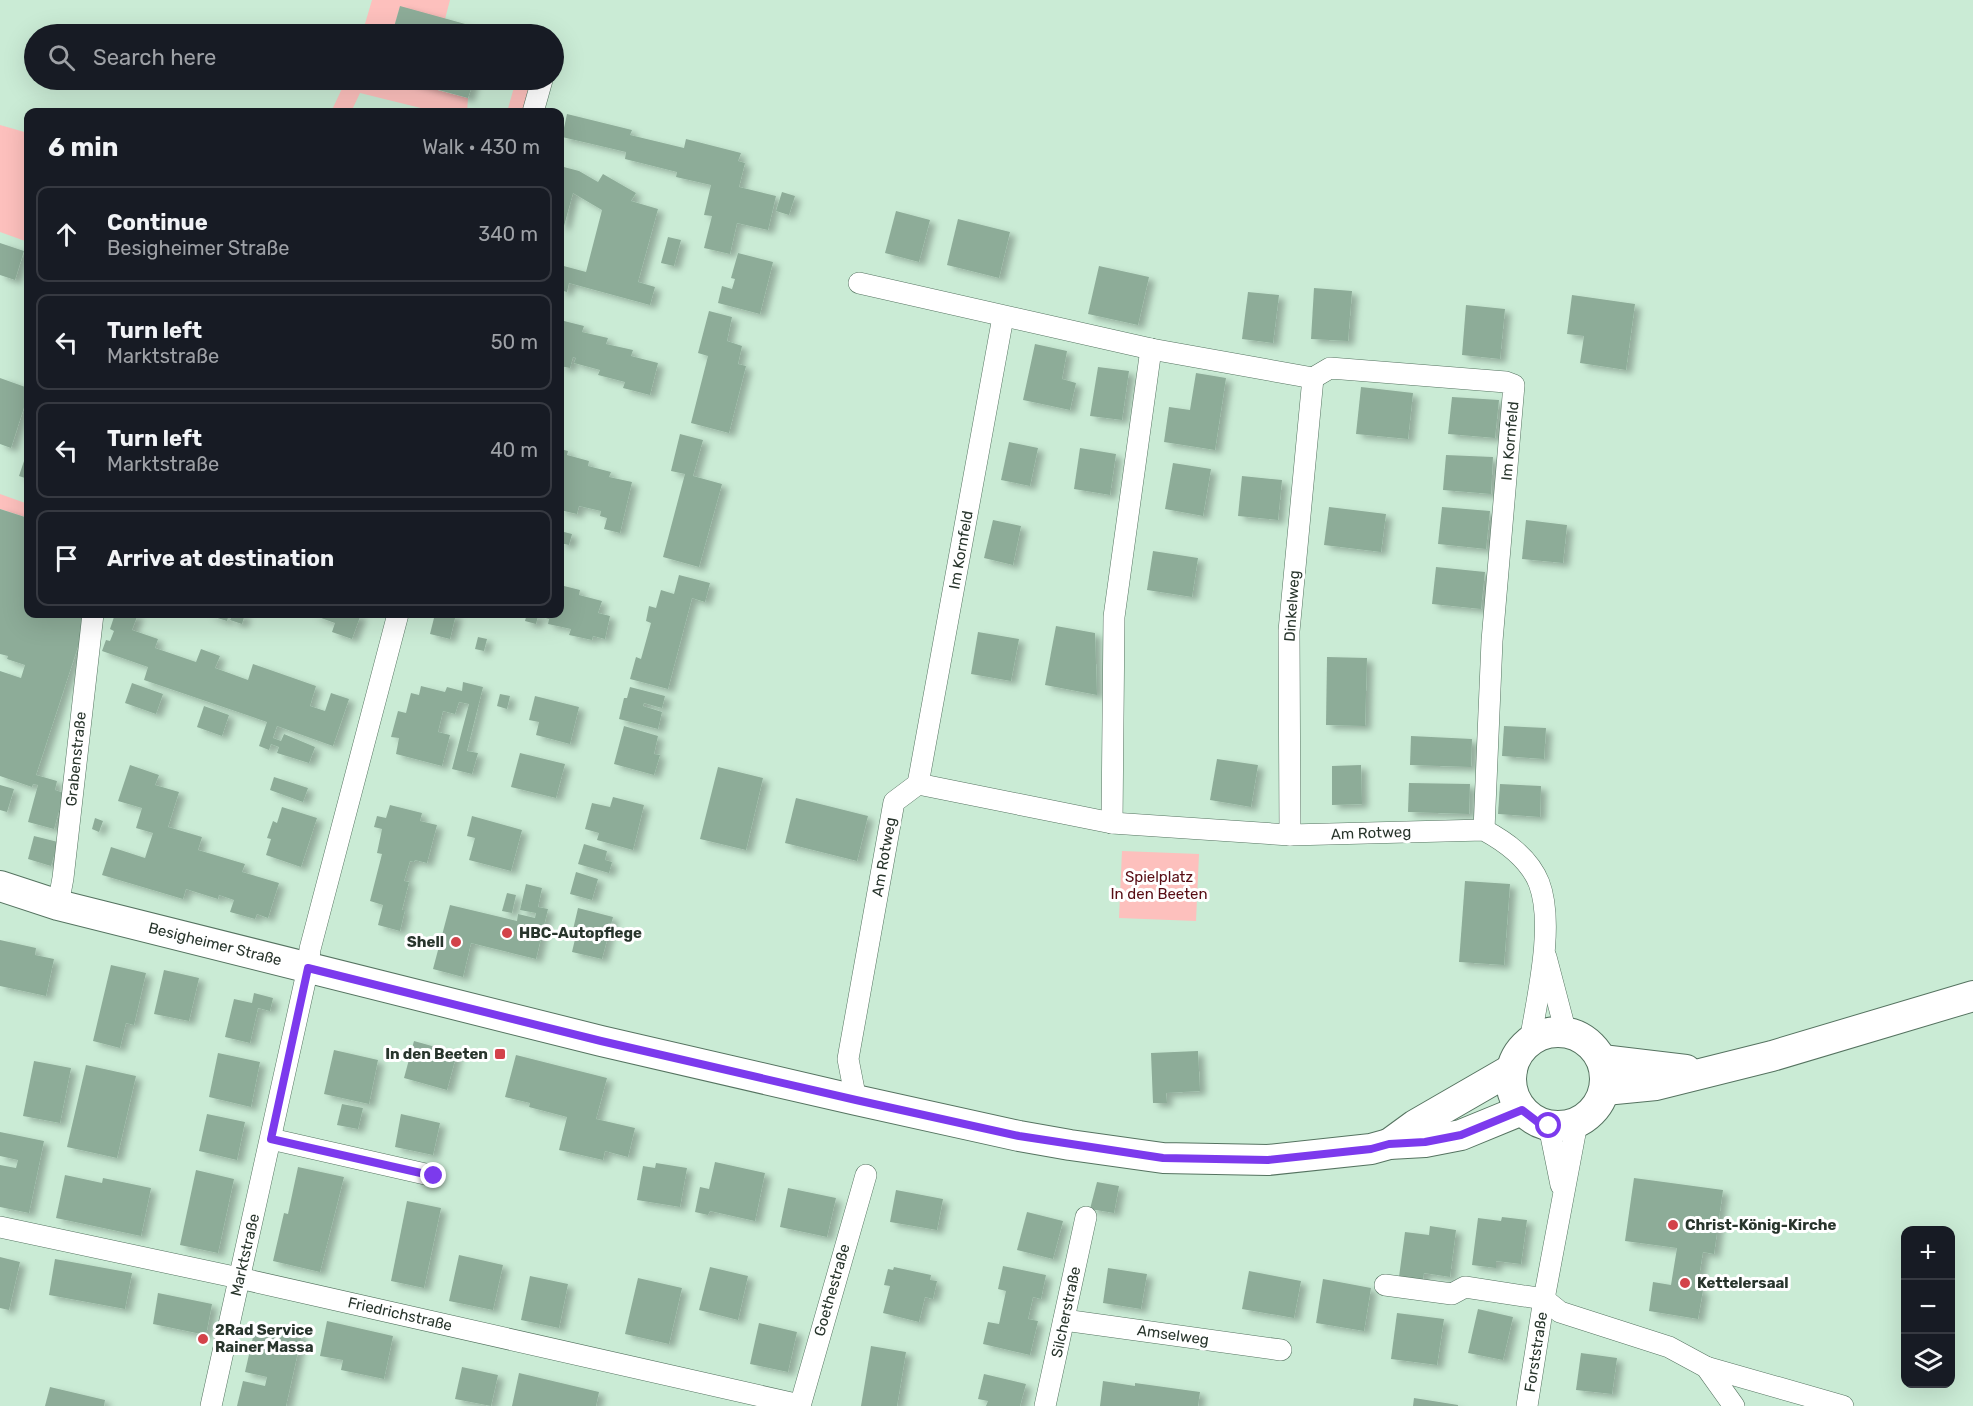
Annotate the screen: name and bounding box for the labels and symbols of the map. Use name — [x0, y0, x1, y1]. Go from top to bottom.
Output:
street label: Im Kornfeld — [1498, 401, 1522, 481]
street label: Im Kornfeld — [945, 509, 977, 591]
street label: Dinkelweg — [1281, 570, 1303, 642]
street label: Grabenstraße — [62, 711, 90, 807]
street label: Am Rotweg — [868, 816, 900, 898]
street label: Am Rotweg — [1331, 823, 1411, 843]
park label: Spielplatz In den Beeten — [1110, 868, 1208, 903]
street label: Besigheimer Straße — [146, 919, 284, 969]
place label: HBC-Autopflege — [519, 924, 642, 942]
marker: HBC-Autopflege — [500, 926, 514, 940]
place label: Shell — [407, 933, 444, 951]
marker: Shell — [449, 935, 463, 949]
place label: In den Beeten — [385, 1045, 488, 1063]
marker: In den Beeten — [493, 1047, 507, 1061]
route start — [1535, 1112, 1561, 1138]
route end — [420, 1162, 446, 1188]
street label: Marktstraße — [227, 1212, 263, 1298]
place label: Christ-König-Kirche — [1685, 1216, 1836, 1234]
marker: Christ-König-Kirche — [1666, 1218, 1680, 1232]
street label: Goethestraße — [810, 1242, 854, 1338]
street label: Silcherstraße — [1048, 1265, 1084, 1359]
place label: Kettelersaal — [1697, 1274, 1789, 1292]
marker: Kettelersaal — [1678, 1276, 1692, 1290]
street label: Friedrichstraße — [346, 1293, 454, 1335]
street label: Forststraße — [1521, 1311, 1551, 1393]
place label: 2Rad Service Rainer Massa — [215, 1321, 314, 1356]
street label: Amselweg — [1136, 1321, 1210, 1349]
marker: 2Rad Service Rainer Massa — [196, 1332, 210, 1346]

